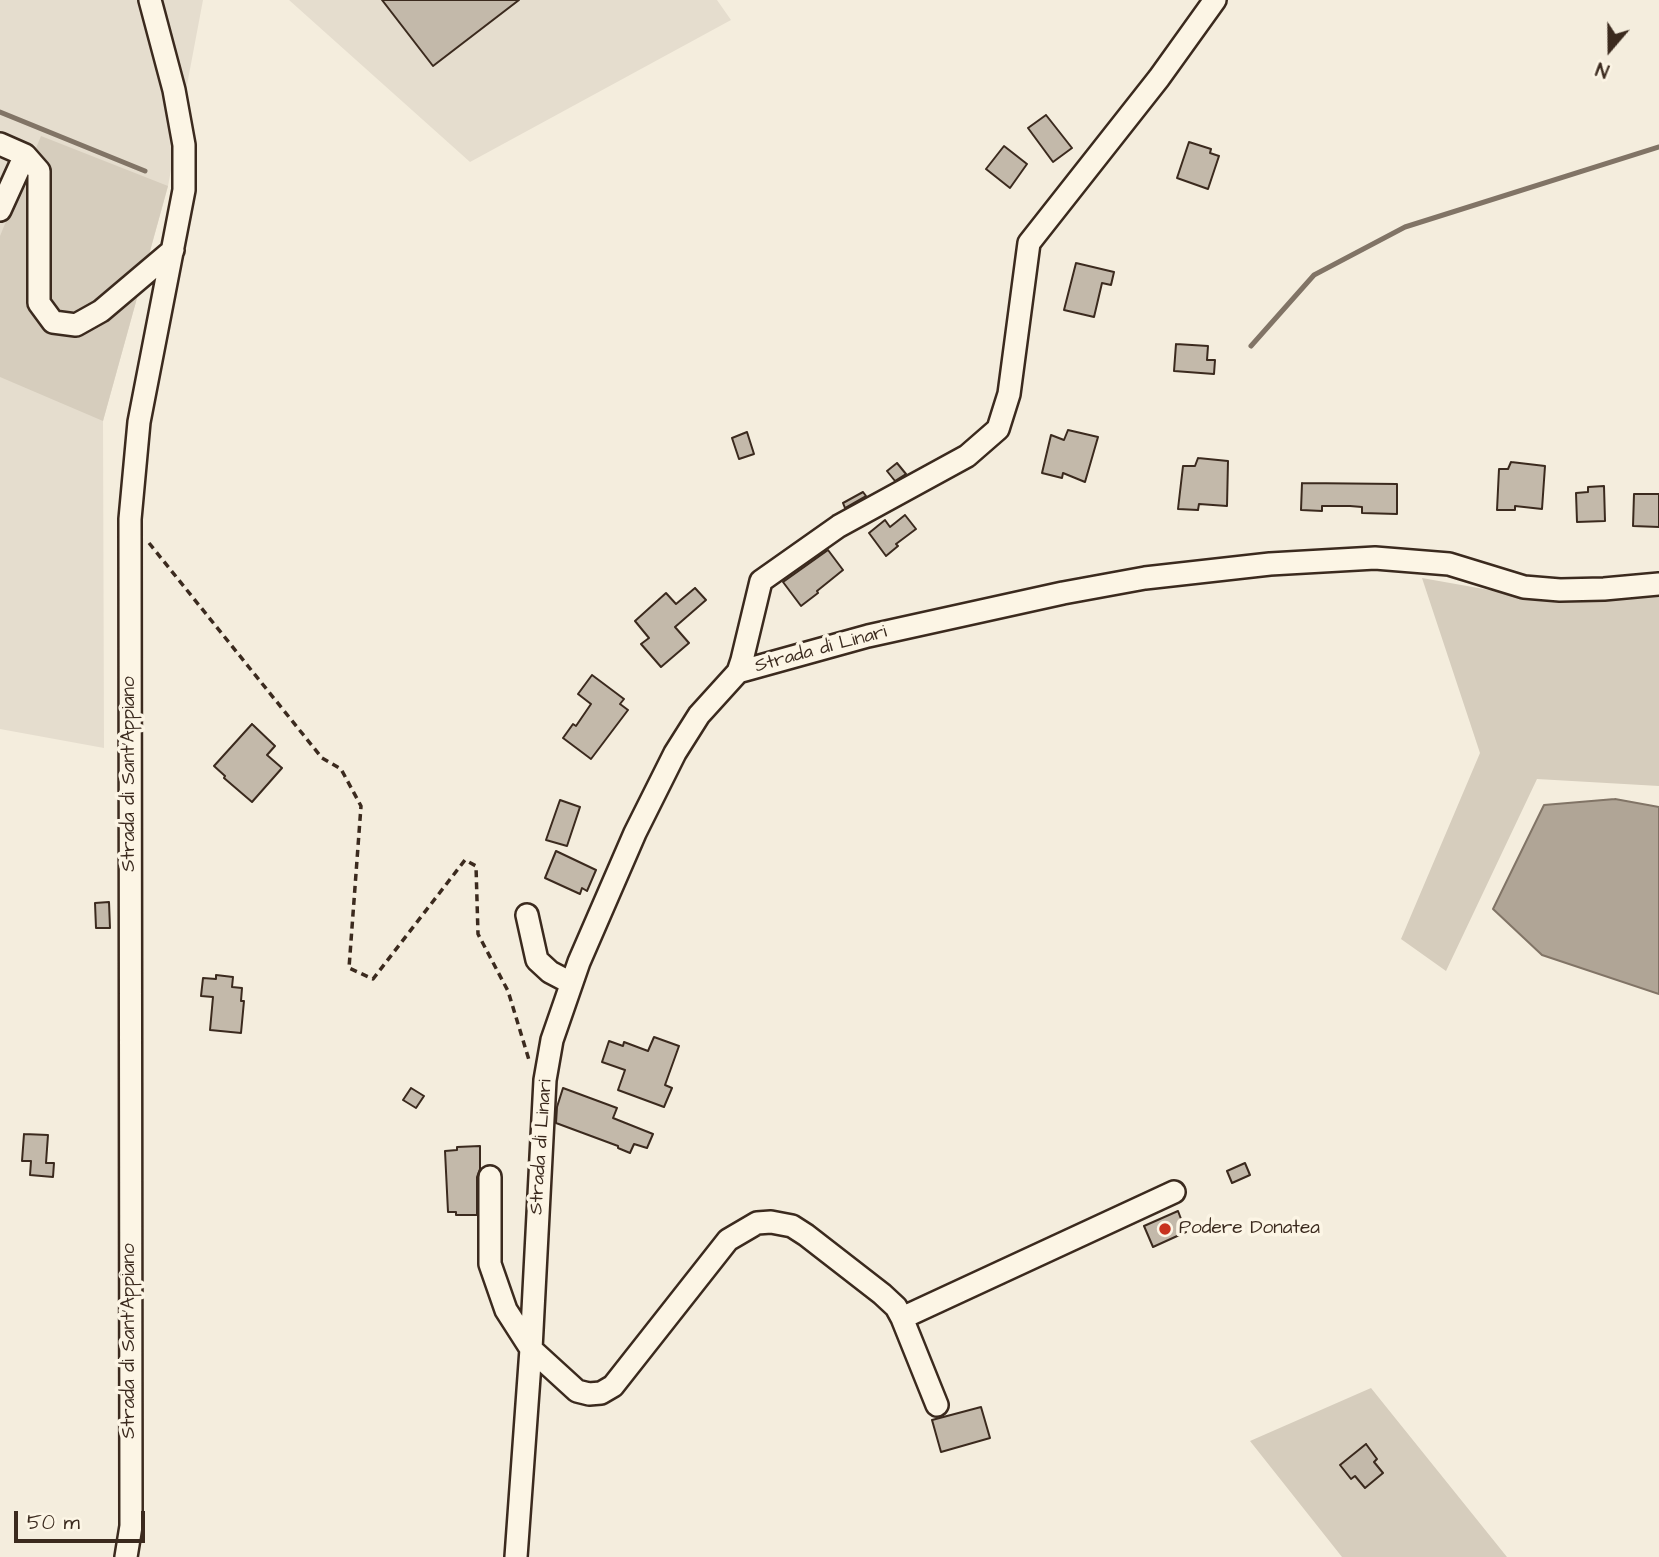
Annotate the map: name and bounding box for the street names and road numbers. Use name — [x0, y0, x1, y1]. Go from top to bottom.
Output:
street label: Strada di Linari — [752, 621, 890, 679]
street label: Strada di Sant'Appiano — [119, 676, 141, 872]
street label: Strada di Linari — [526, 1078, 558, 1216]
street label: Strada di Sant'Appiano — [119, 1243, 141, 1439]

